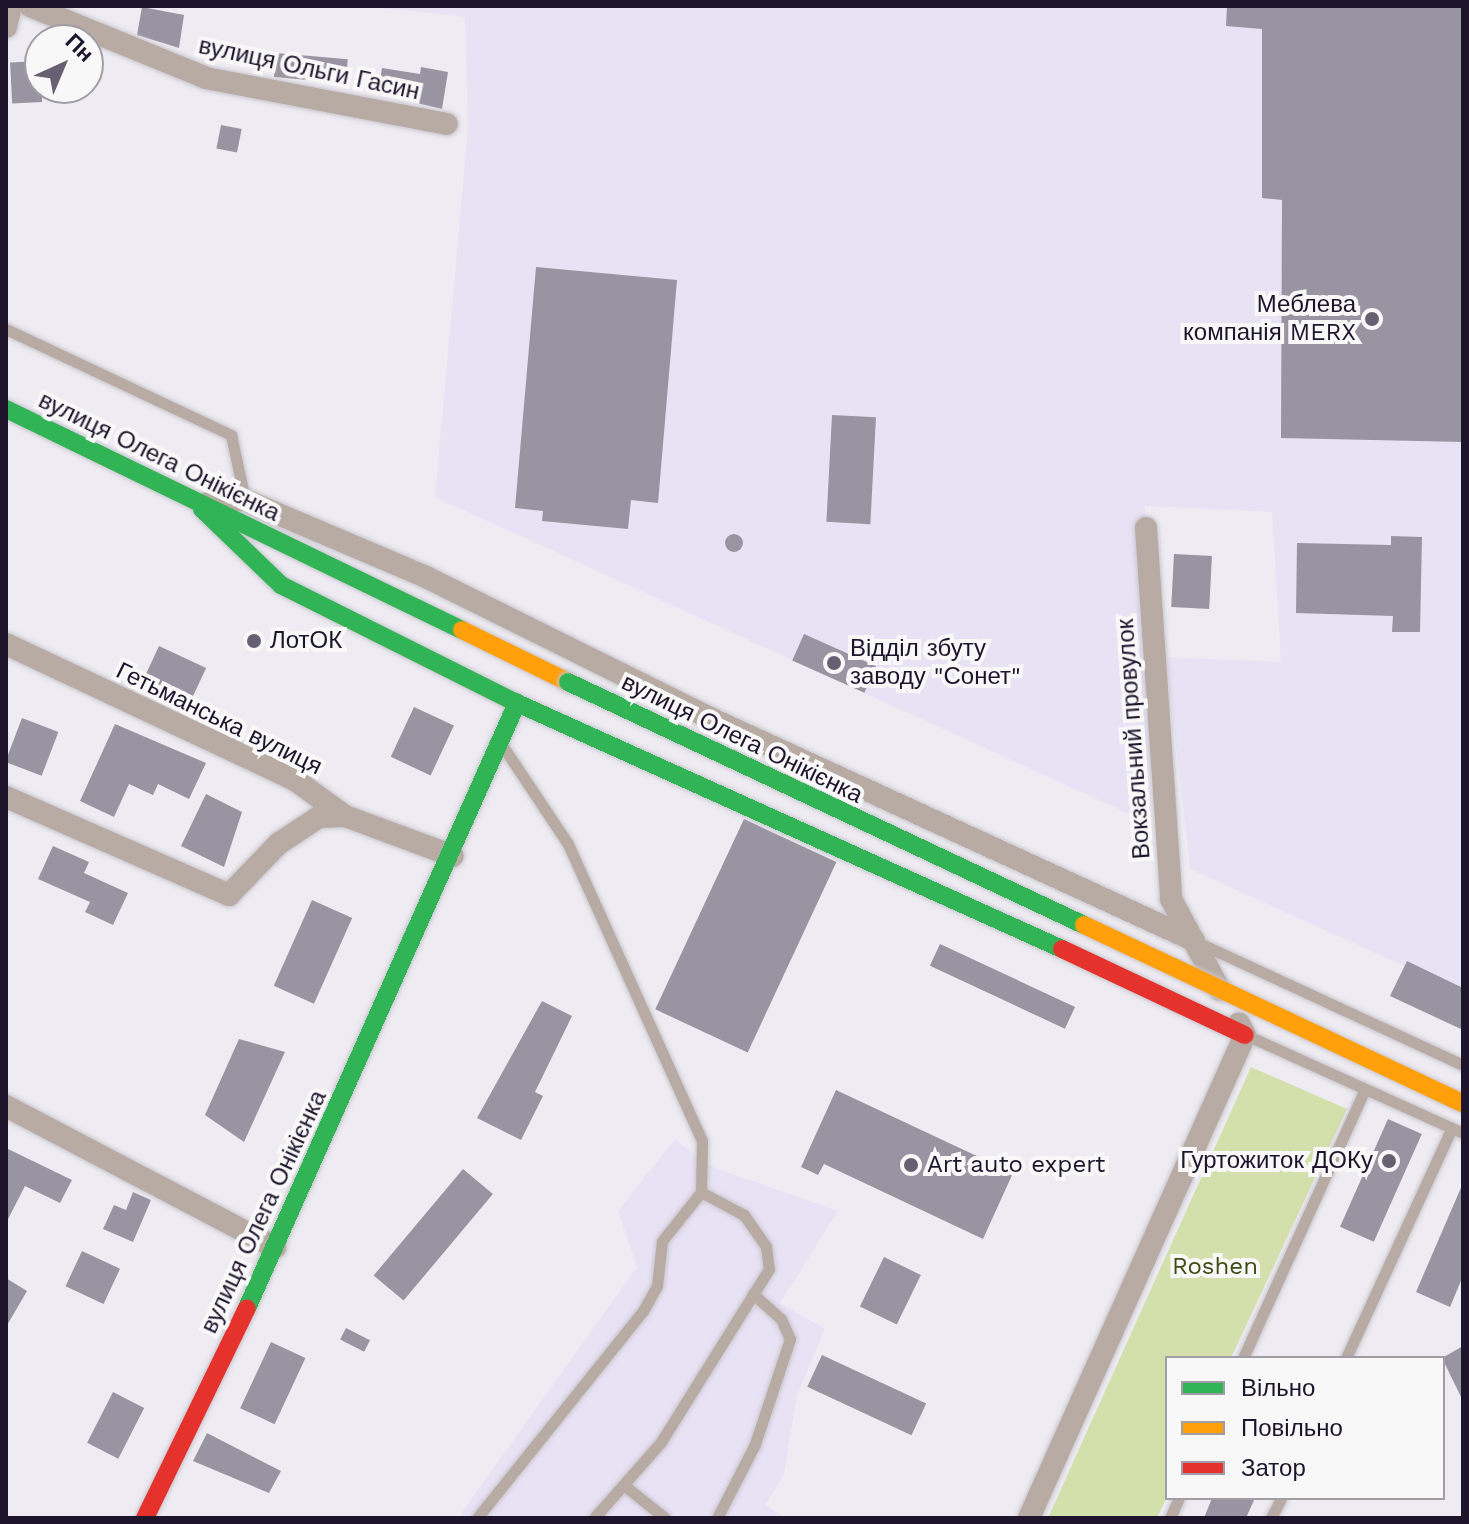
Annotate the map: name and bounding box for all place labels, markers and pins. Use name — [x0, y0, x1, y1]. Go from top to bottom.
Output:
place label: Меблева компанія MERX — [1183, 291, 1356, 347]
marker: Меблева компанія MERX — [1363, 310, 1381, 328]
place label: ЛотОК — [270, 627, 342, 655]
marker: ЛотОК — [245, 632, 263, 650]
place label: Відділ збуту заводу "Сонет" — [850, 635, 1021, 691]
marker: Відділ збуту заводу "Сонет" — [825, 654, 843, 672]
place label: Гуртожиток ДОКу — [1180, 1147, 1373, 1175]
place label: Art auto expert — [927, 1151, 1105, 1179]
marker: Гуртожиток ДОКу — [1380, 1152, 1398, 1170]
marker: Art auto expert — [902, 1156, 920, 1174]

